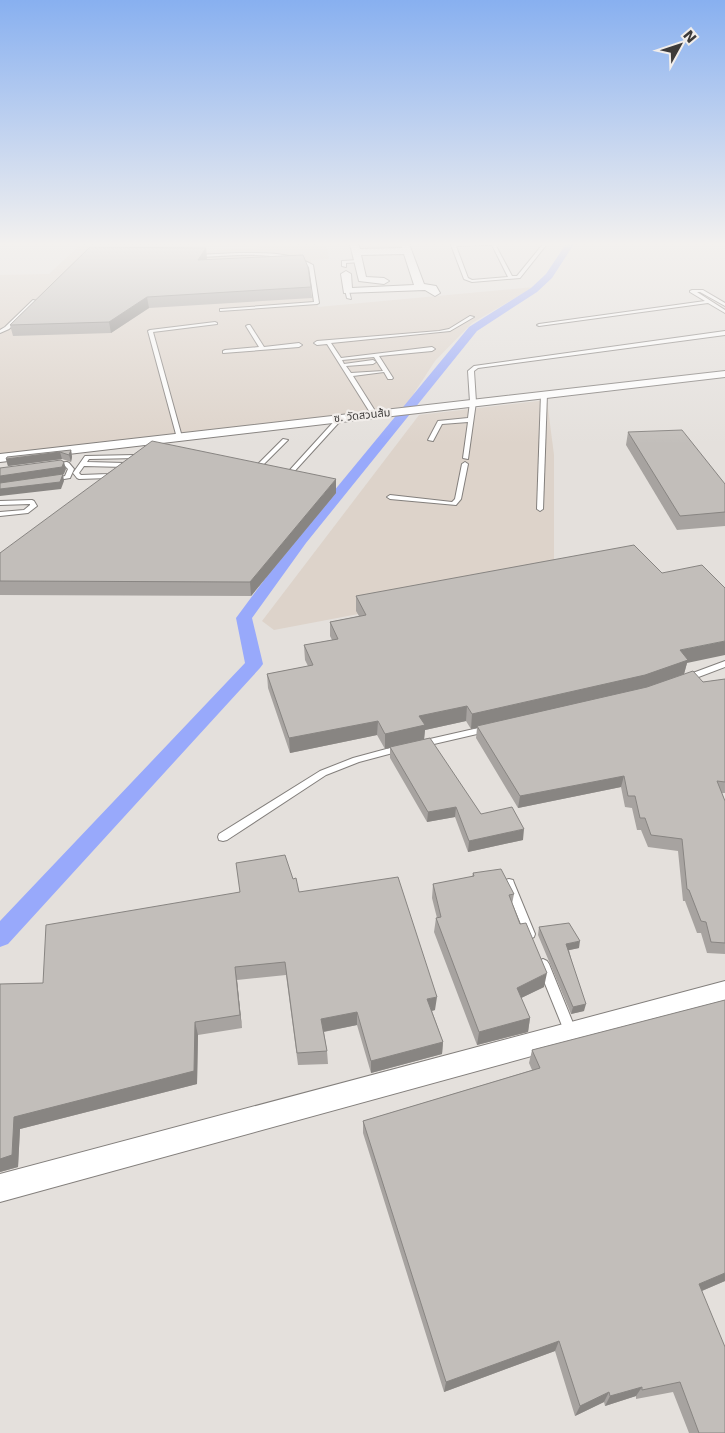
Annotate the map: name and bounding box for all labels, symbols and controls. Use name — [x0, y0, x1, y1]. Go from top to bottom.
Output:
north arrow — [655, 20, 705, 70]
text: N — [680, 27, 700, 46]
street label: ซ. วัดสวนส้ม — [333, 406, 391, 425]

